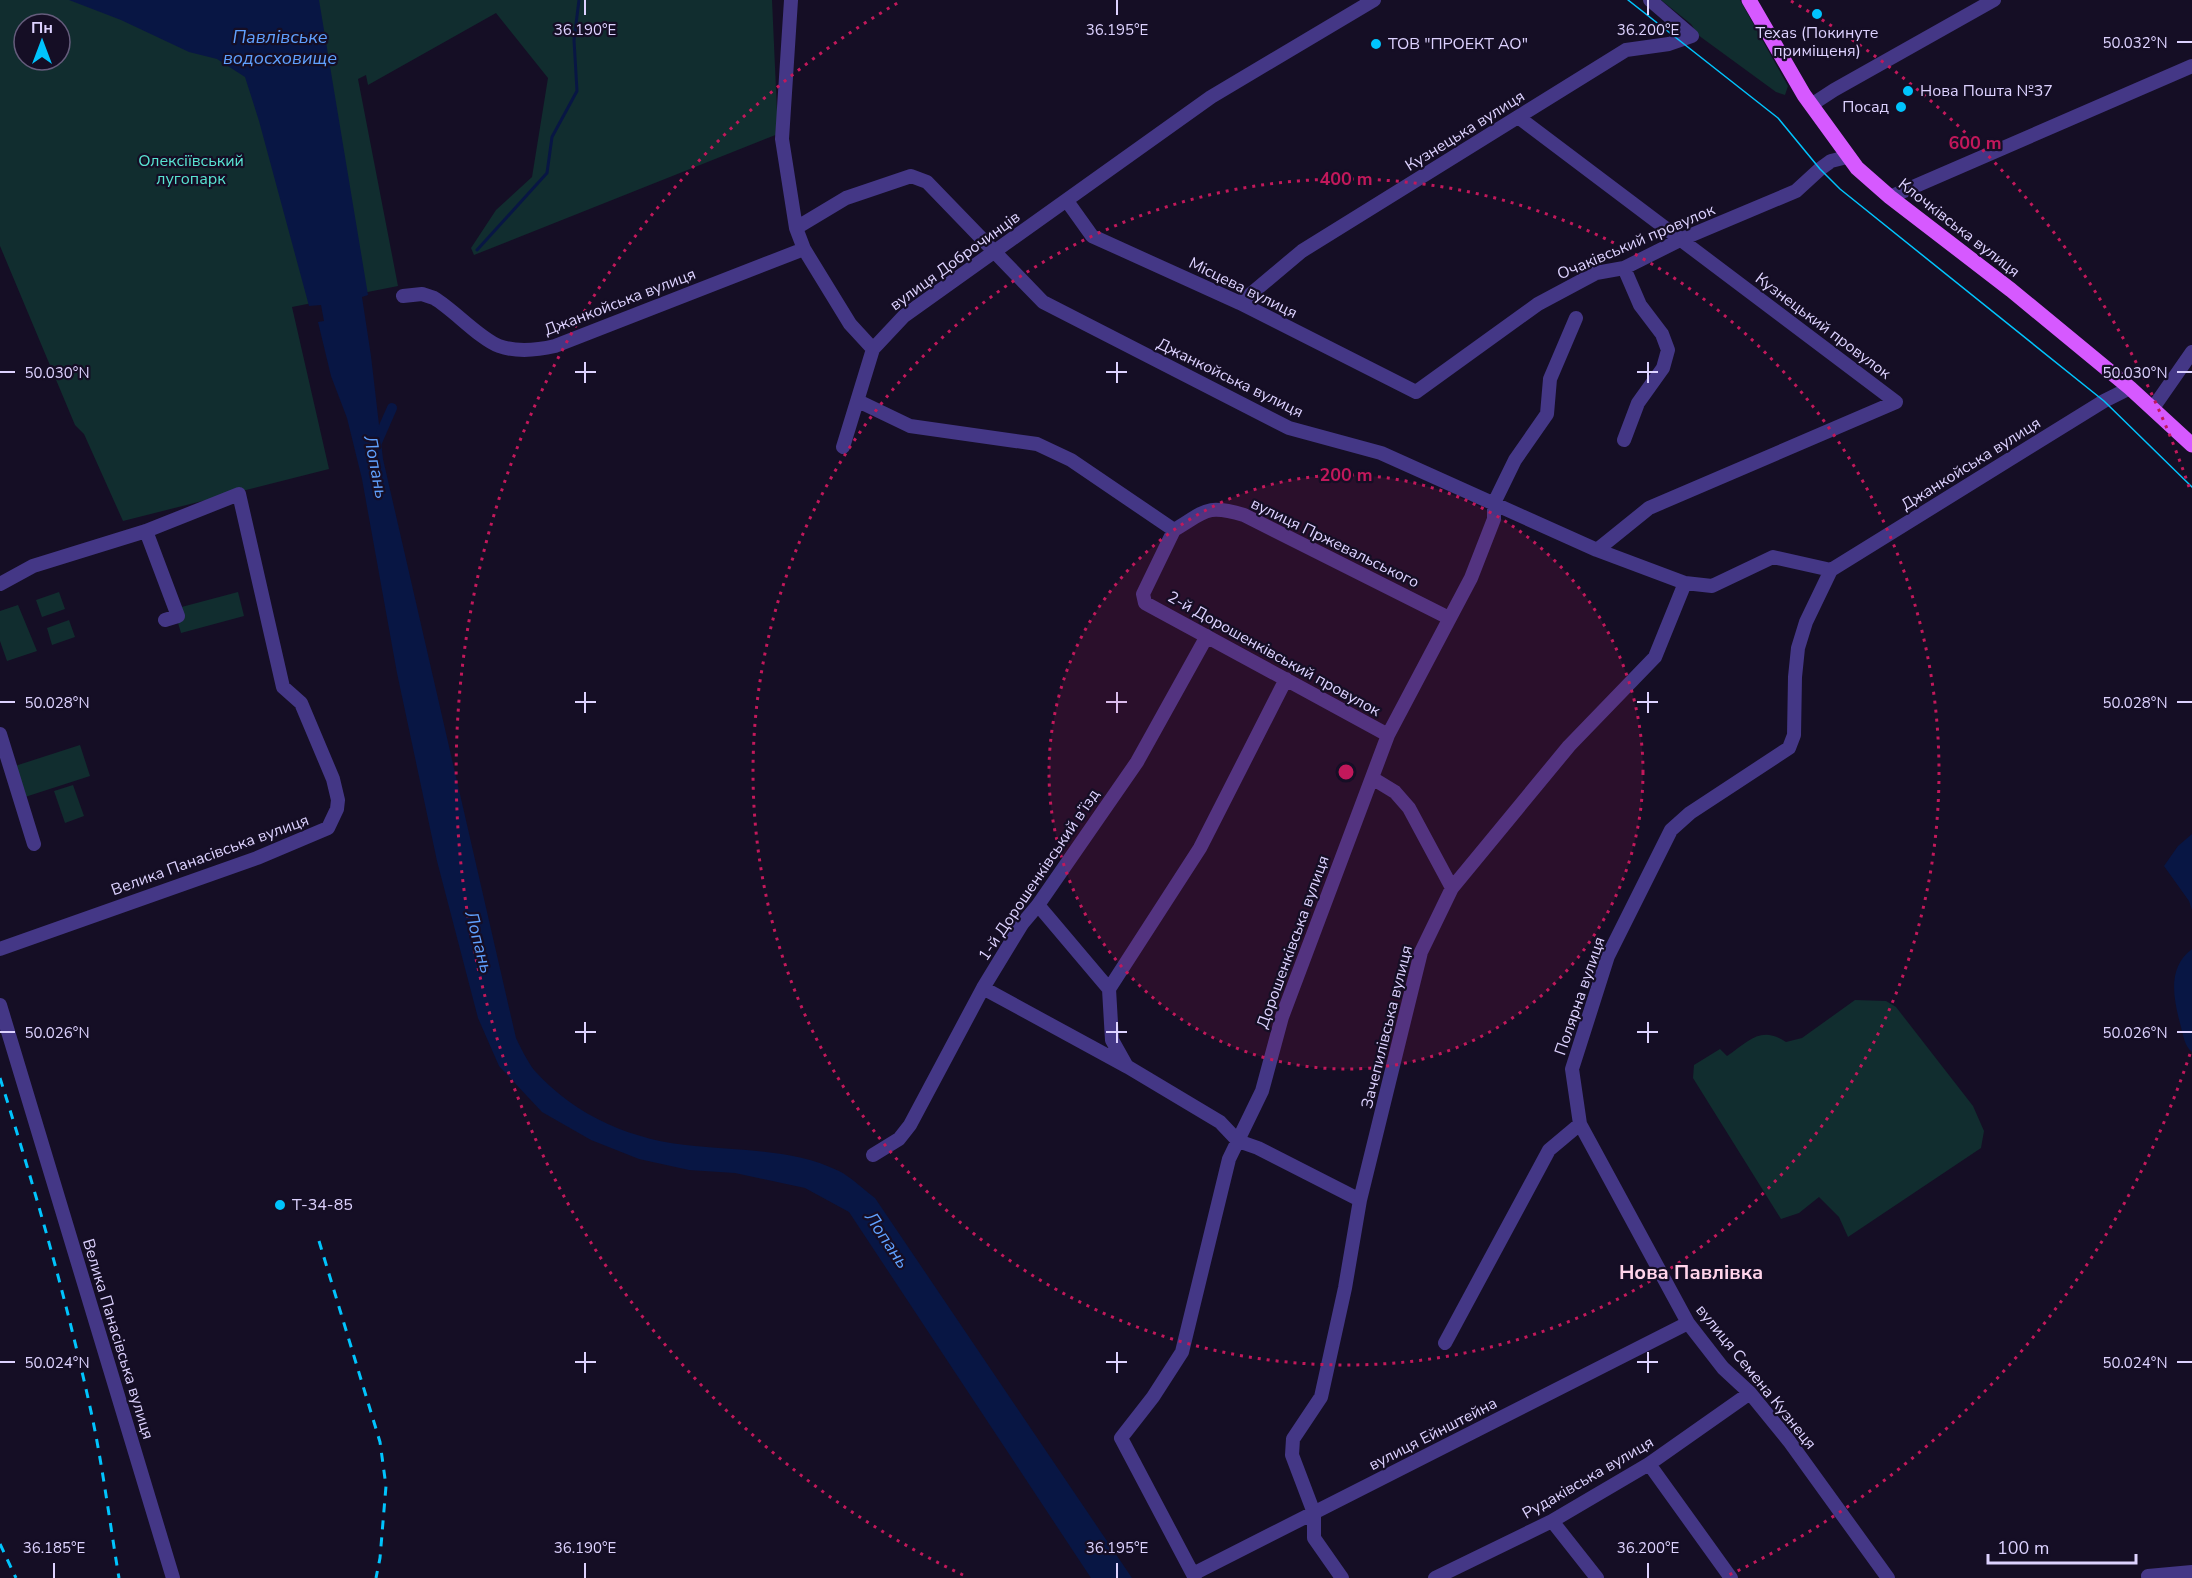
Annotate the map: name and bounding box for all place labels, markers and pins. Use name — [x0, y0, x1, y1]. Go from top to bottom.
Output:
marker: Texas (Покинуте приміщеня) — [1810, 7, 1824, 21]
place label: Texas (Покинуте приміщеня) — [1755, 22, 1879, 62]
place label: ТОВ "ПРОЕКТ АО" — [1388, 33, 1528, 55]
marker: ТОВ "ПРОЕКТ АО" — [1369, 37, 1383, 51]
place label: Нова Пошта №37 — [1920, 80, 2053, 102]
marker: Нова Пошта №37 — [1901, 84, 1915, 98]
place label: Посад — [1842, 96, 1890, 118]
marker: Посад — [1894, 100, 1908, 114]
centre of rings — [1336, 762, 1356, 782]
place label: Т-34-85 — [292, 1194, 353, 1216]
marker: Т-34-85 — [273, 1198, 287, 1212]

